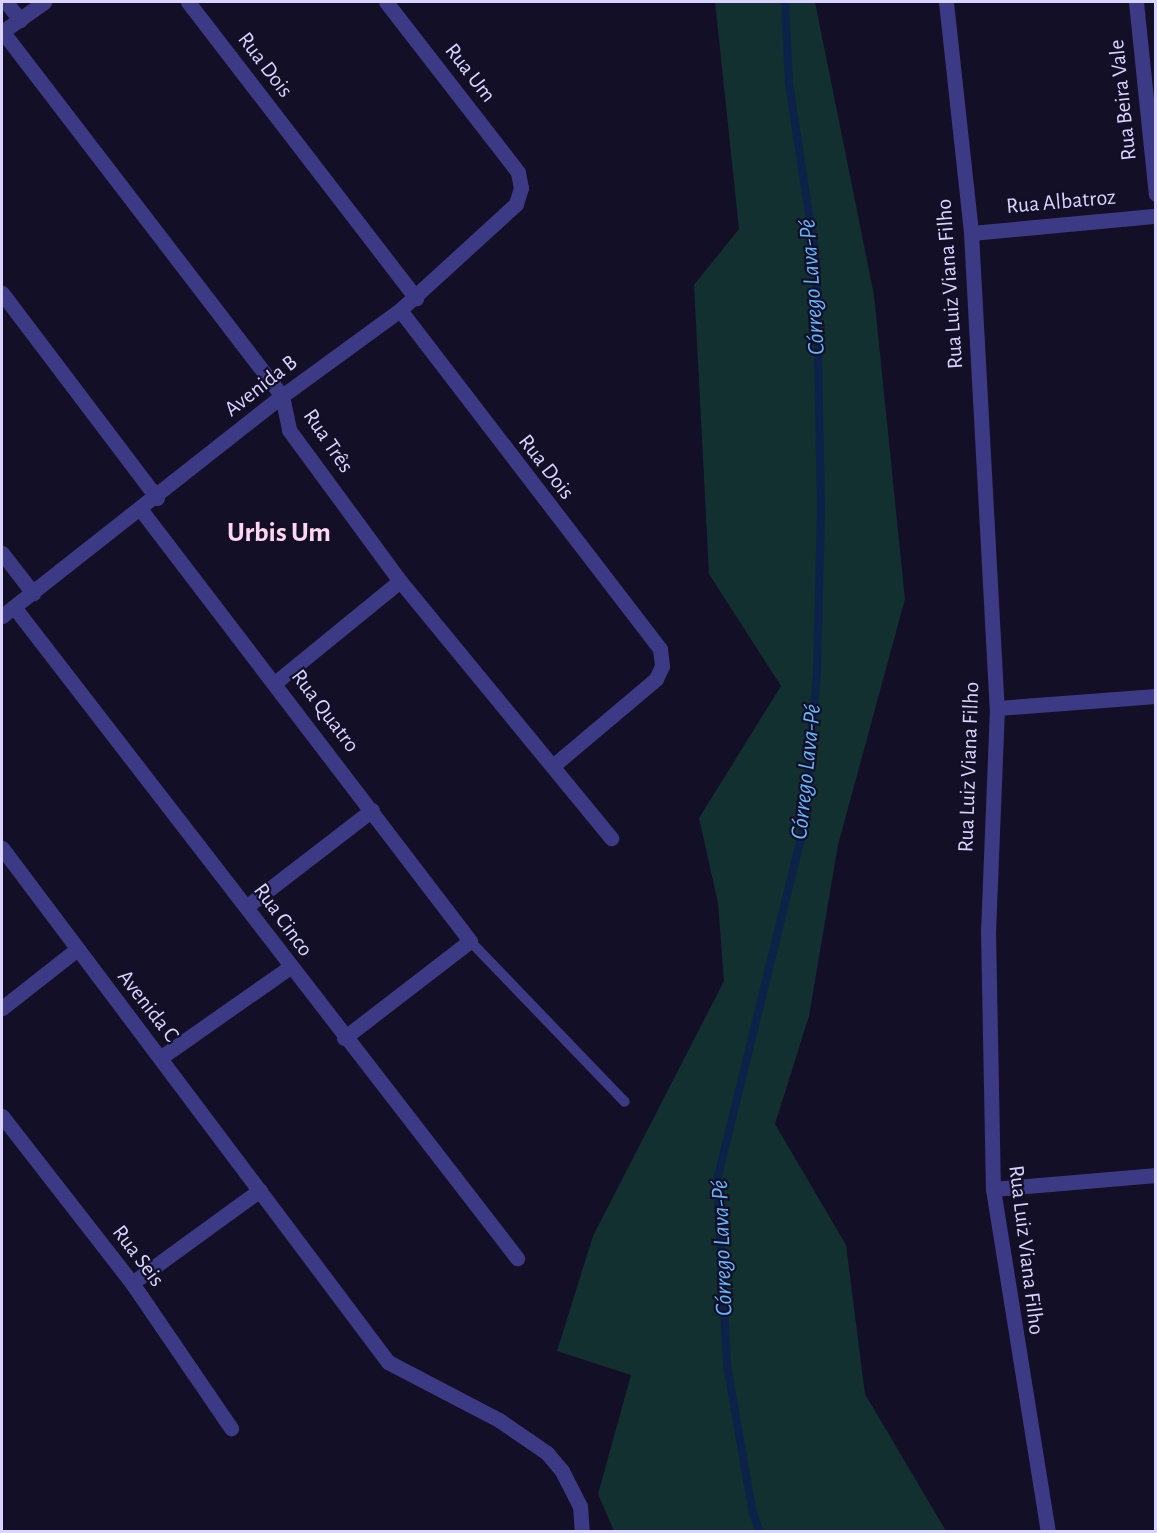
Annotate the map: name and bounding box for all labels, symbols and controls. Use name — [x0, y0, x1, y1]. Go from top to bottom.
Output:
street label: Rua Dois — [232, 27, 298, 103]
street label: Rua Um — [439, 38, 501, 108]
street label: Rua Beira Vale — [1104, 38, 1142, 162]
street label: Rua Albatroz — [1005, 184, 1117, 220]
street label: Rua Luiz Viana Filho — [931, 198, 969, 370]
water label: Córrego Lava-Pé — [794, 218, 832, 356]
street label: Avenida B — [219, 349, 303, 423]
street label: Rua Três — [297, 404, 359, 478]
street label: Rua Dois — [512, 429, 580, 505]
district label: Urbis Um — [227, 516, 331, 550]
street label: Rua Quatro — [285, 664, 365, 758]
street label: Rua Luiz Viana Filho — [953, 681, 985, 853]
water label: Córrego Lava-Pé — [786, 703, 828, 841]
street label: Rua Cinco — [248, 878, 318, 962]
street label: Avenida C — [112, 964, 184, 1048]
street label: Rua Luiz Viana Filho — [1003, 1164, 1049, 1336]
water label: Córrego Lava-Pé — [706, 1179, 740, 1317]
street label: Rua Seis — [106, 1220, 170, 1292]

